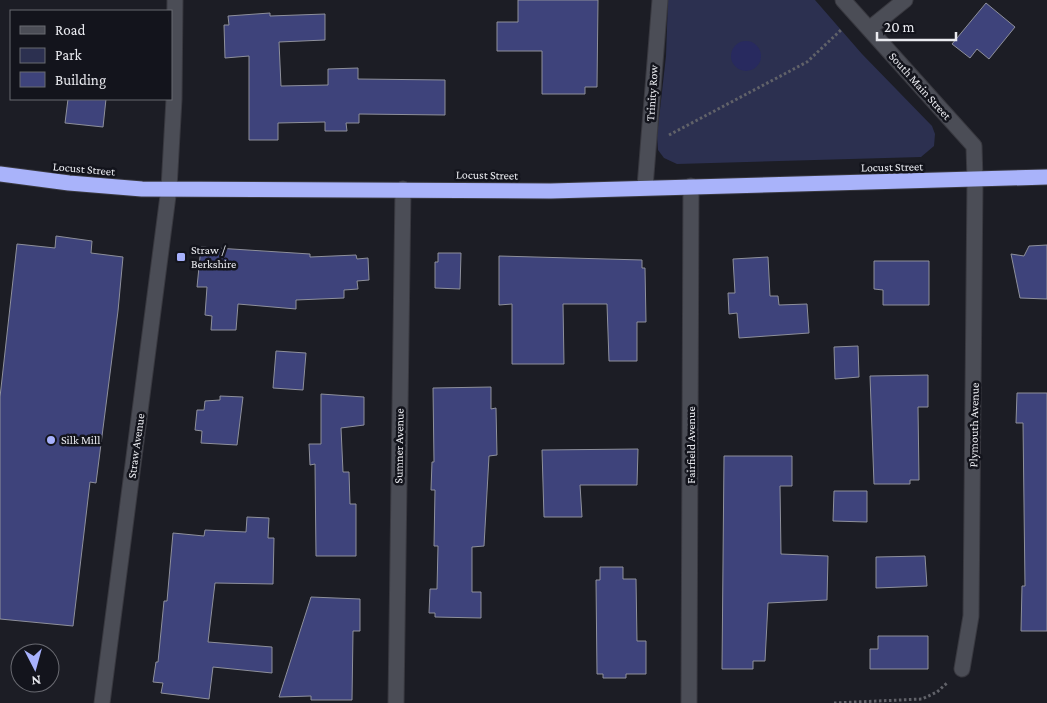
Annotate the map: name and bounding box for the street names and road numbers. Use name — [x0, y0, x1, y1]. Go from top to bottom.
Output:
street label: South Main Street — [886, 49, 955, 123]
street label: Trinity Row — [643, 64, 661, 122]
street label: Locust Street — [52, 159, 117, 179]
street label: Locust Street — [861, 159, 924, 175]
street label: Locust Street — [456, 167, 519, 183]
street label: Plymouth Avenue — [966, 383, 982, 467]
street label: Fairfield Avenue — [684, 406, 698, 484]
street label: Sumner Avenue — [391, 408, 407, 484]
street label: Straw Avenue — [125, 413, 147, 479]

